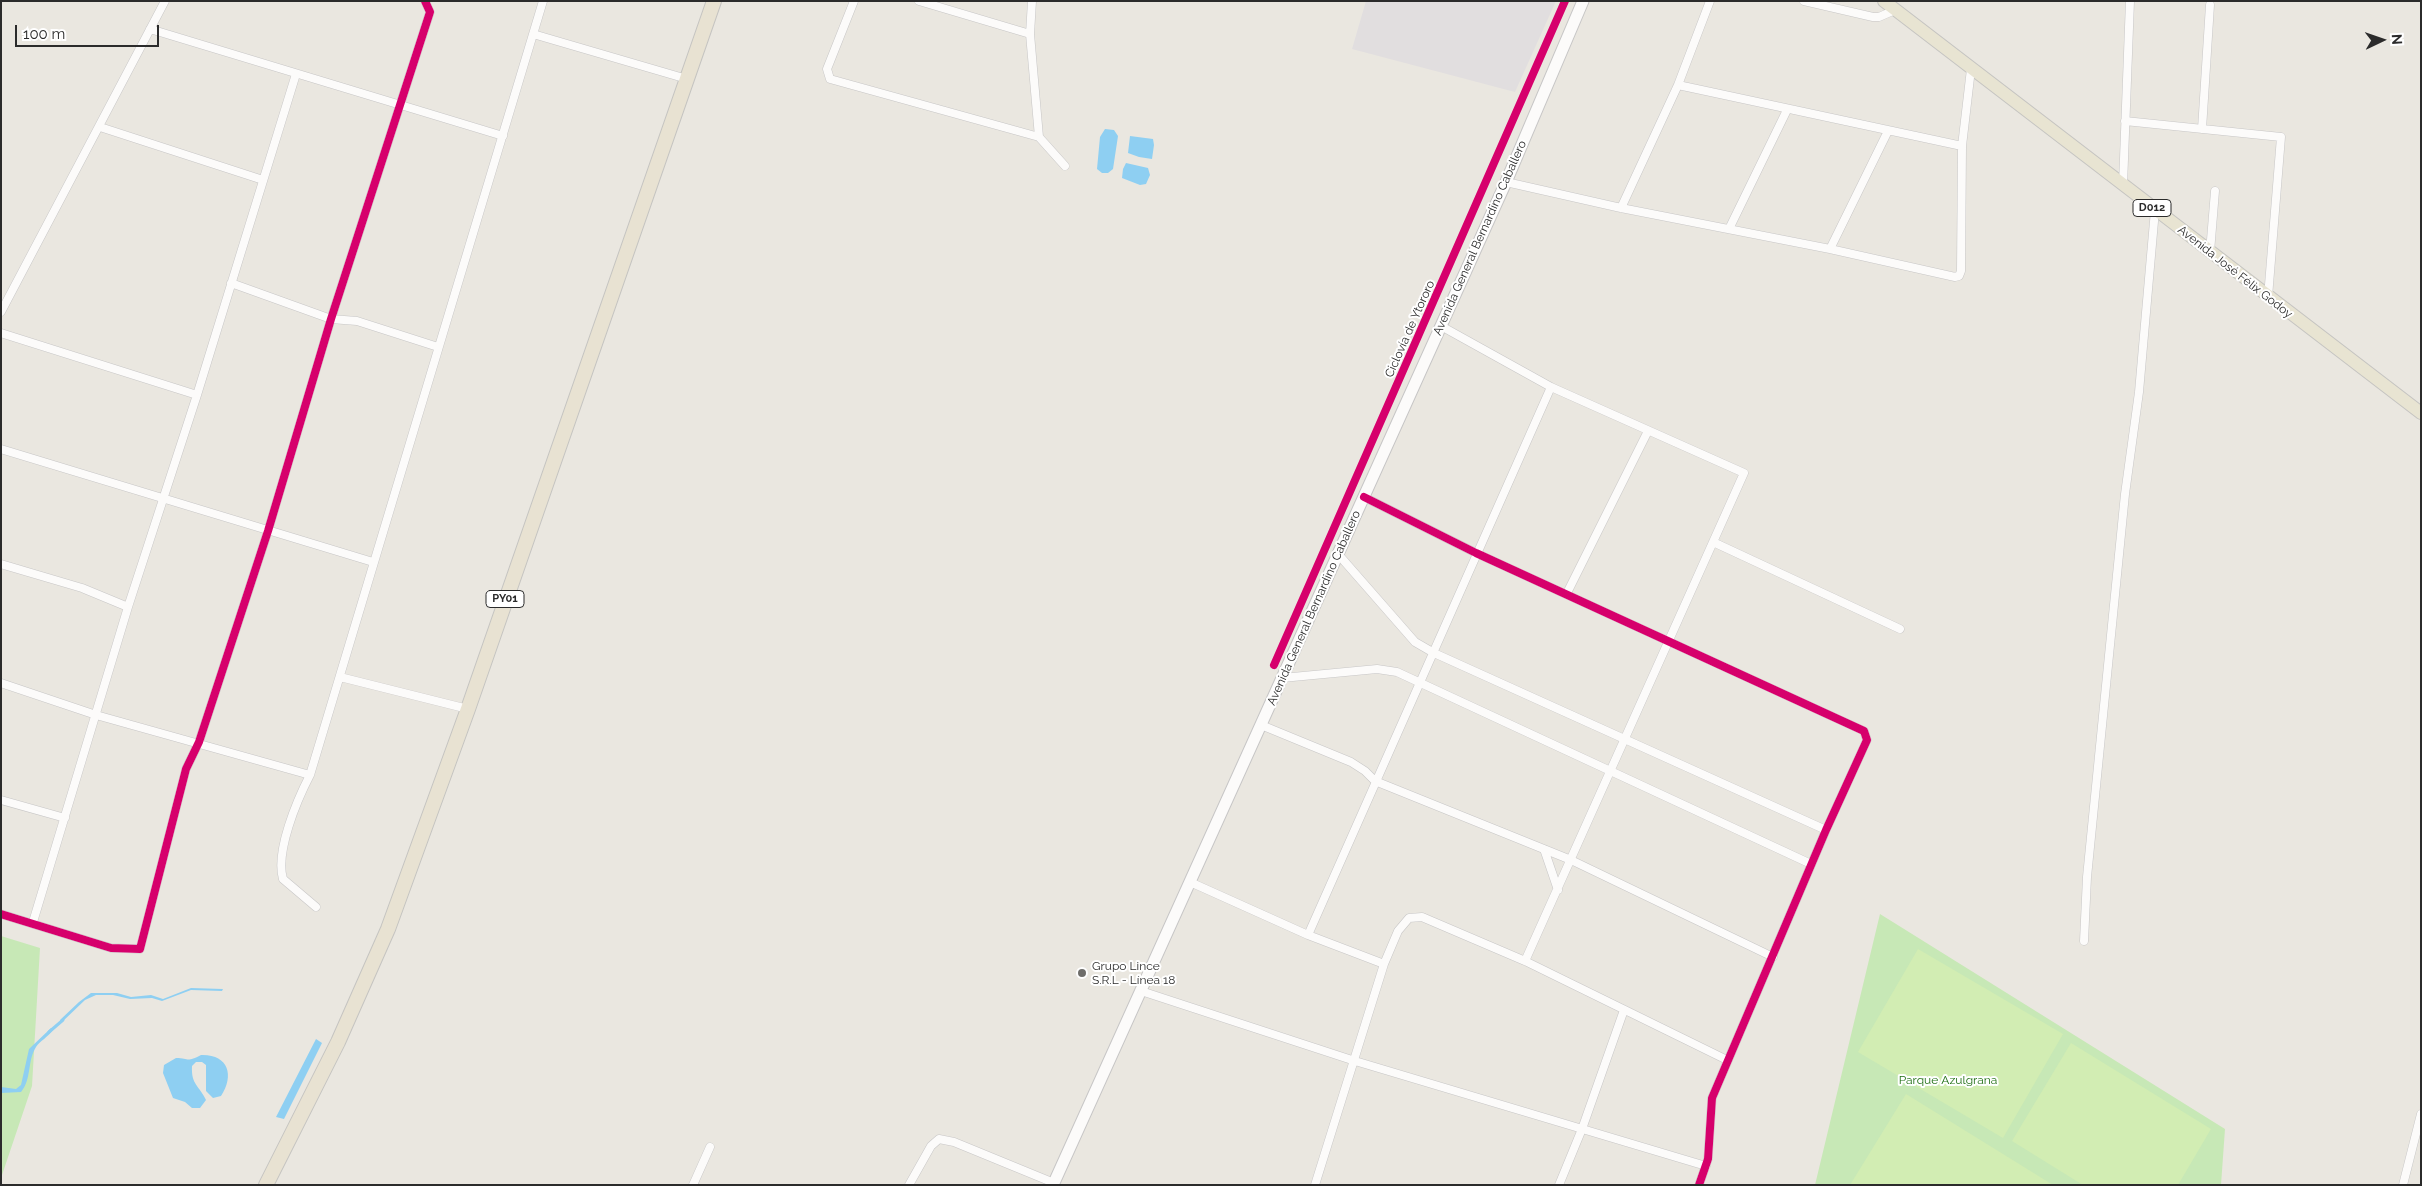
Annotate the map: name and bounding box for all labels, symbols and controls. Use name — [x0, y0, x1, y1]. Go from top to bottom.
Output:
scale bar — [18, 15, 161, 47]
north arrow — [2357, 15, 2407, 65]
text: 100 m — [23, 25, 65, 43]
text: N — [2389, 33, 2405, 45]
street label: Avenida General Bernardino Caballero — [1430, 138, 1530, 338]
road number: D012 — [2133, 200, 2171, 217]
street label: Avenida José Félix Godoy — [2175, 223, 2295, 321]
street label: Ciclovía de Ytororo — [1382, 278, 1438, 380]
street label: Avenida General Bernardino Caballero — [1264, 508, 1364, 708]
road number: PY01 — [486, 590, 524, 608]
place label: Grupo Lince S.R.L - Línea 18 — [1092, 959, 1175, 987]
marker: Grupo Lince S.R.L - Línea 18 — [1076, 967, 1088, 979]
park label: Parque Azulgrana — [1899, 1073, 1997, 1087]

